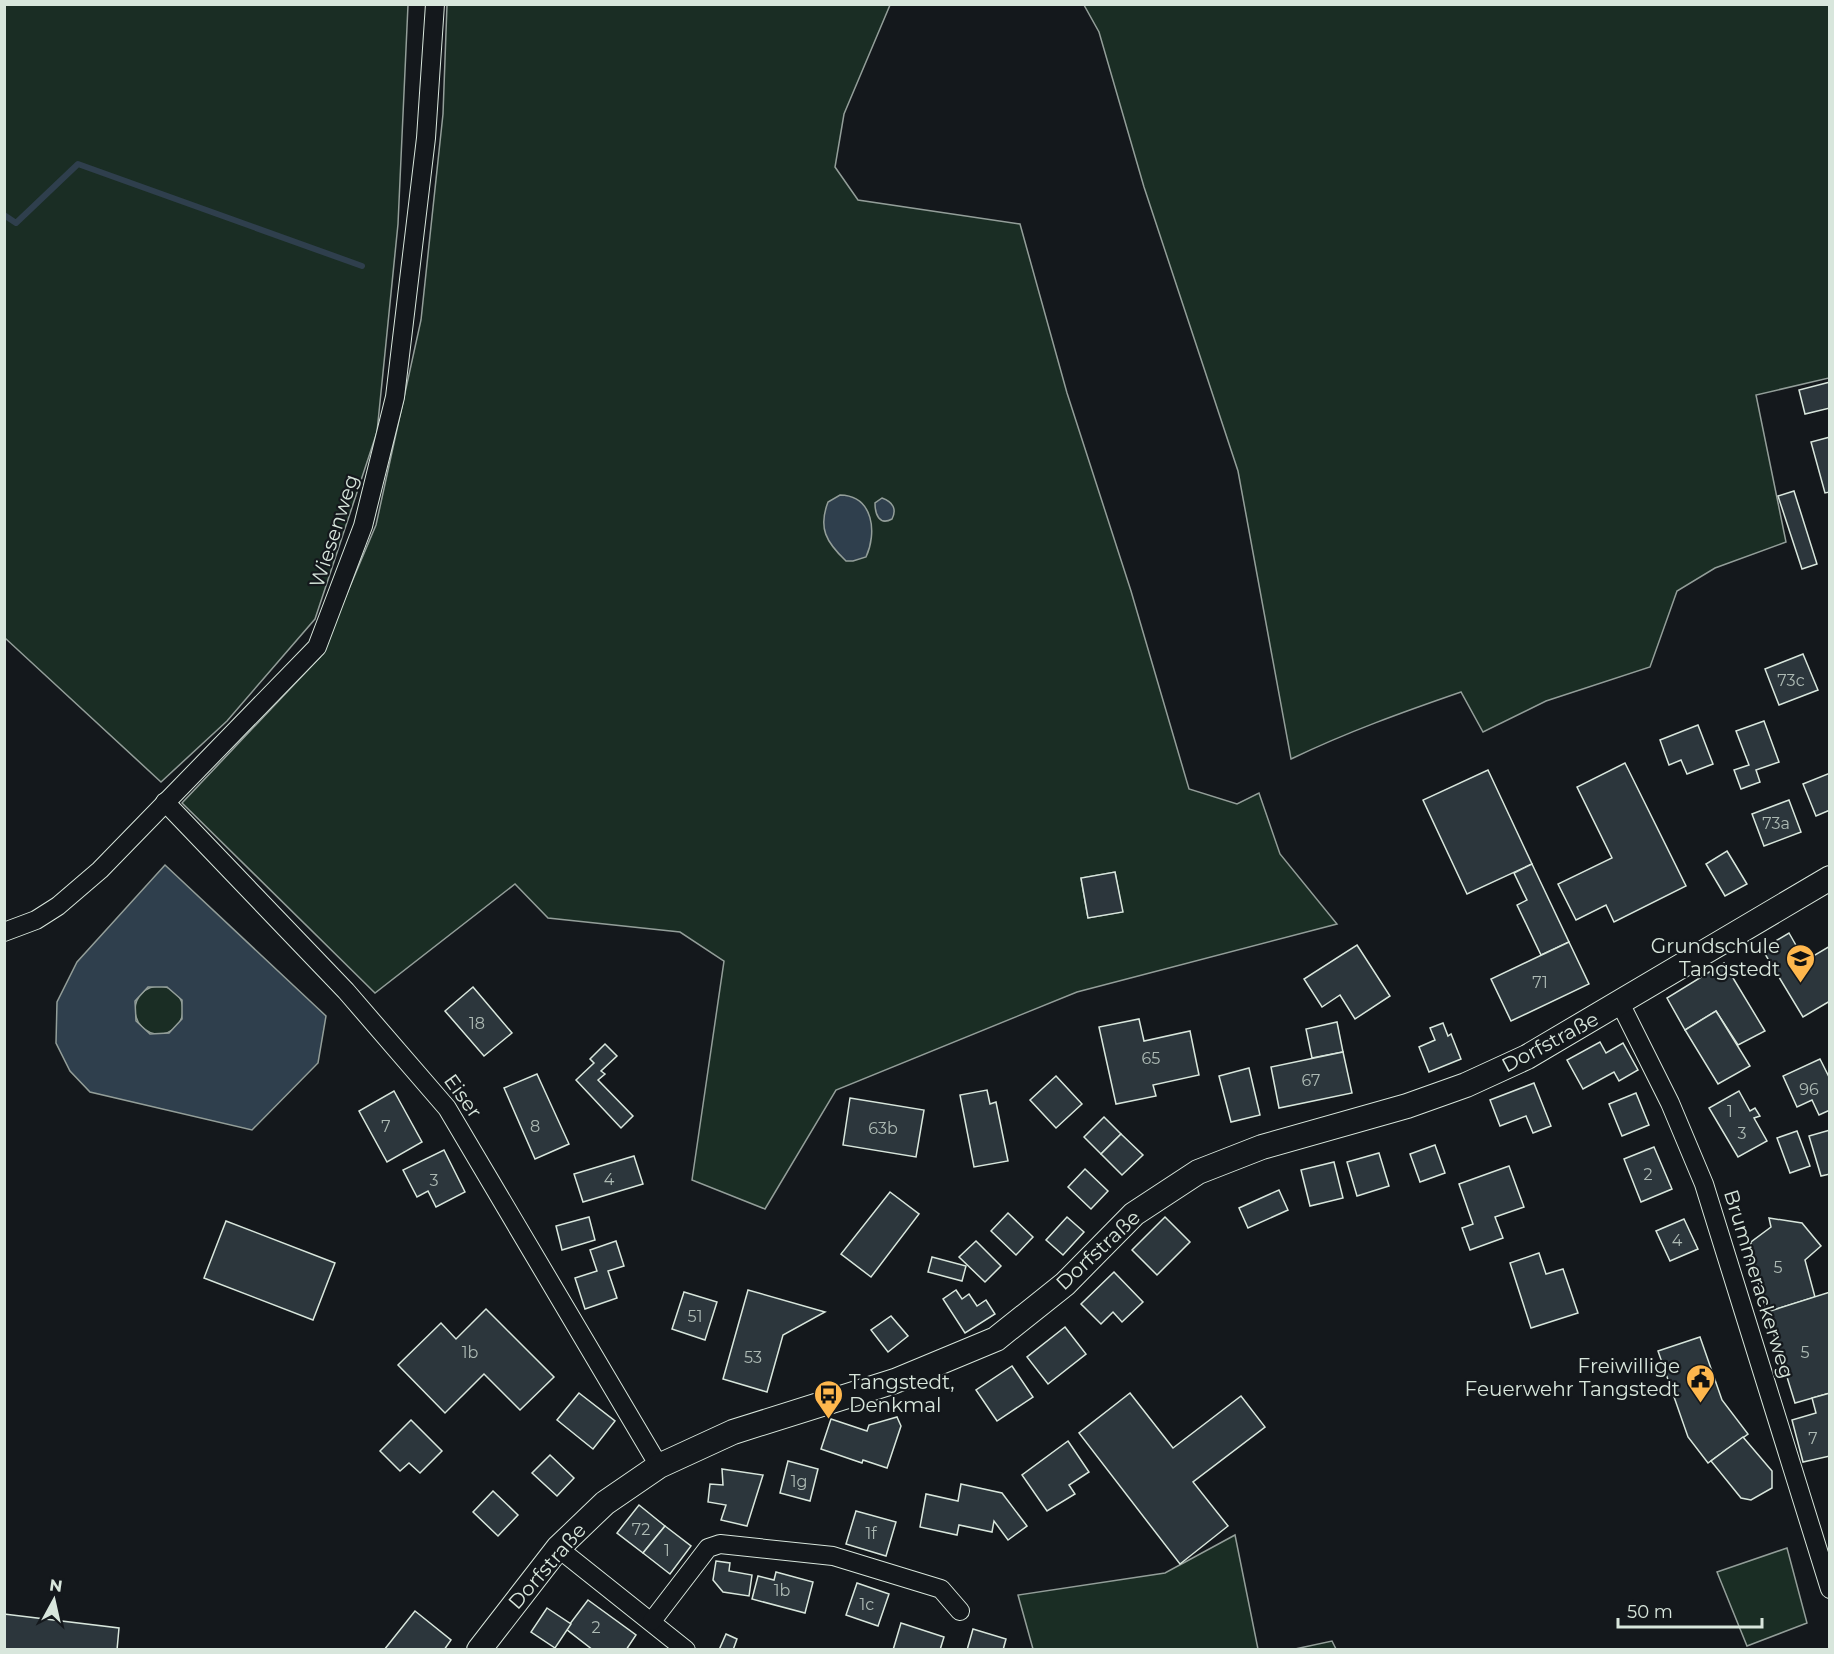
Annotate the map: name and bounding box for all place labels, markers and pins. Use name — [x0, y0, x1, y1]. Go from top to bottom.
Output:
place label: Grundschule Tangstedt — [1651, 934, 1780, 981]
school or university icon: Grundschule Tangstedt — [1785, 942, 1817, 984]
place label: Freiwillige Feuerwehr Tangstedt — [1465, 1354, 1680, 1401]
public building icon: Freiwillige Feuerwehr Tangstedt — [1685, 1362, 1717, 1404]
place label: Tangstedt, Denkmal — [849, 1370, 954, 1417]
bus stop icon: Tangstedt, Denkmal — [812, 1378, 844, 1420]

